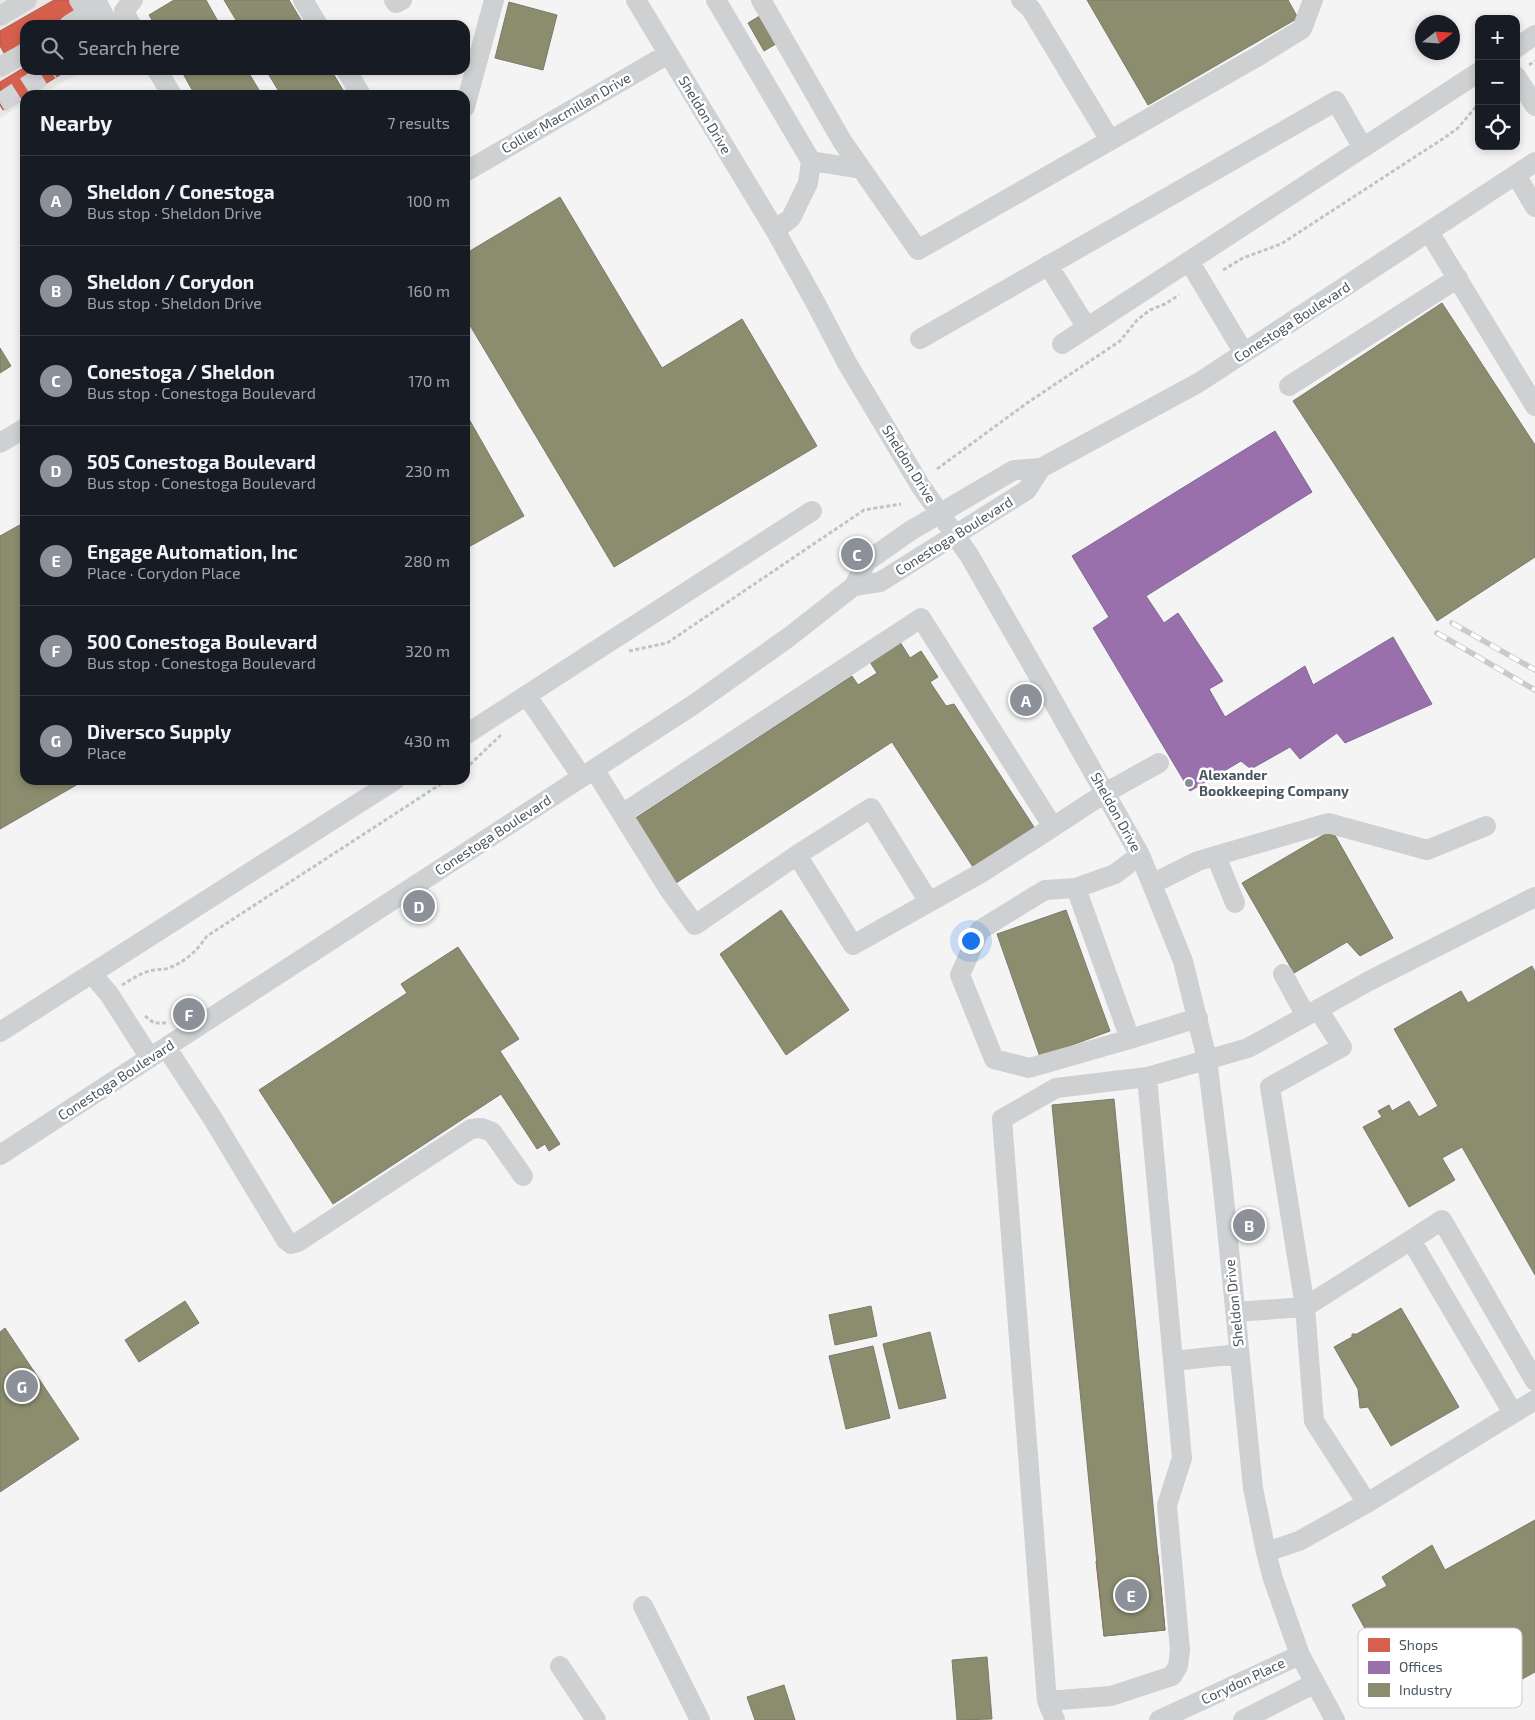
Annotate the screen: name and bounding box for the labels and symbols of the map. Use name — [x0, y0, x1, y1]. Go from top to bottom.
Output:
north arrow — [1415, 15, 1460, 60]
street label: Collier Macmillan Drive — [498, 69, 634, 157]
street label: Sheldon Drive — [675, 73, 735, 157]
street label: Conestoga Boulevard — [1230, 278, 1353, 366]
street label: Sheldon Drive — [879, 422, 940, 506]
street label: Conestoga Boulevard — [892, 493, 1016, 579]
pin: C — [841, 535, 873, 573]
pin: A — [1010, 681, 1042, 719]
place label: Alexander Bookkeeping Company — [1199, 766, 1349, 799]
street label: Sheldon Drive — [1088, 769, 1145, 854]
marker: Alexander Bookkeeping Company — [1183, 777, 1195, 789]
street label: Conestoga Boulevard — [431, 791, 554, 879]
pin: D — [403, 887, 435, 925]
your location — [958, 928, 984, 954]
pin: F — [173, 995, 205, 1033]
street label: Conestoga Boulevard — [54, 1036, 177, 1124]
pin: B — [1233, 1206, 1265, 1244]
street label: Sheldon Drive — [1220, 1258, 1247, 1348]
pin: G — [6, 1367, 38, 1405]
pin: E — [1115, 1576, 1147, 1614]
legend — [1358, 1628, 1522, 1708]
text: Shops — [1399, 1636, 1438, 1653]
street label: Corydon Place — [1198, 1654, 1287, 1707]
text: Offices — [1399, 1658, 1443, 1675]
text: Industry — [1399, 1681, 1453, 1698]

